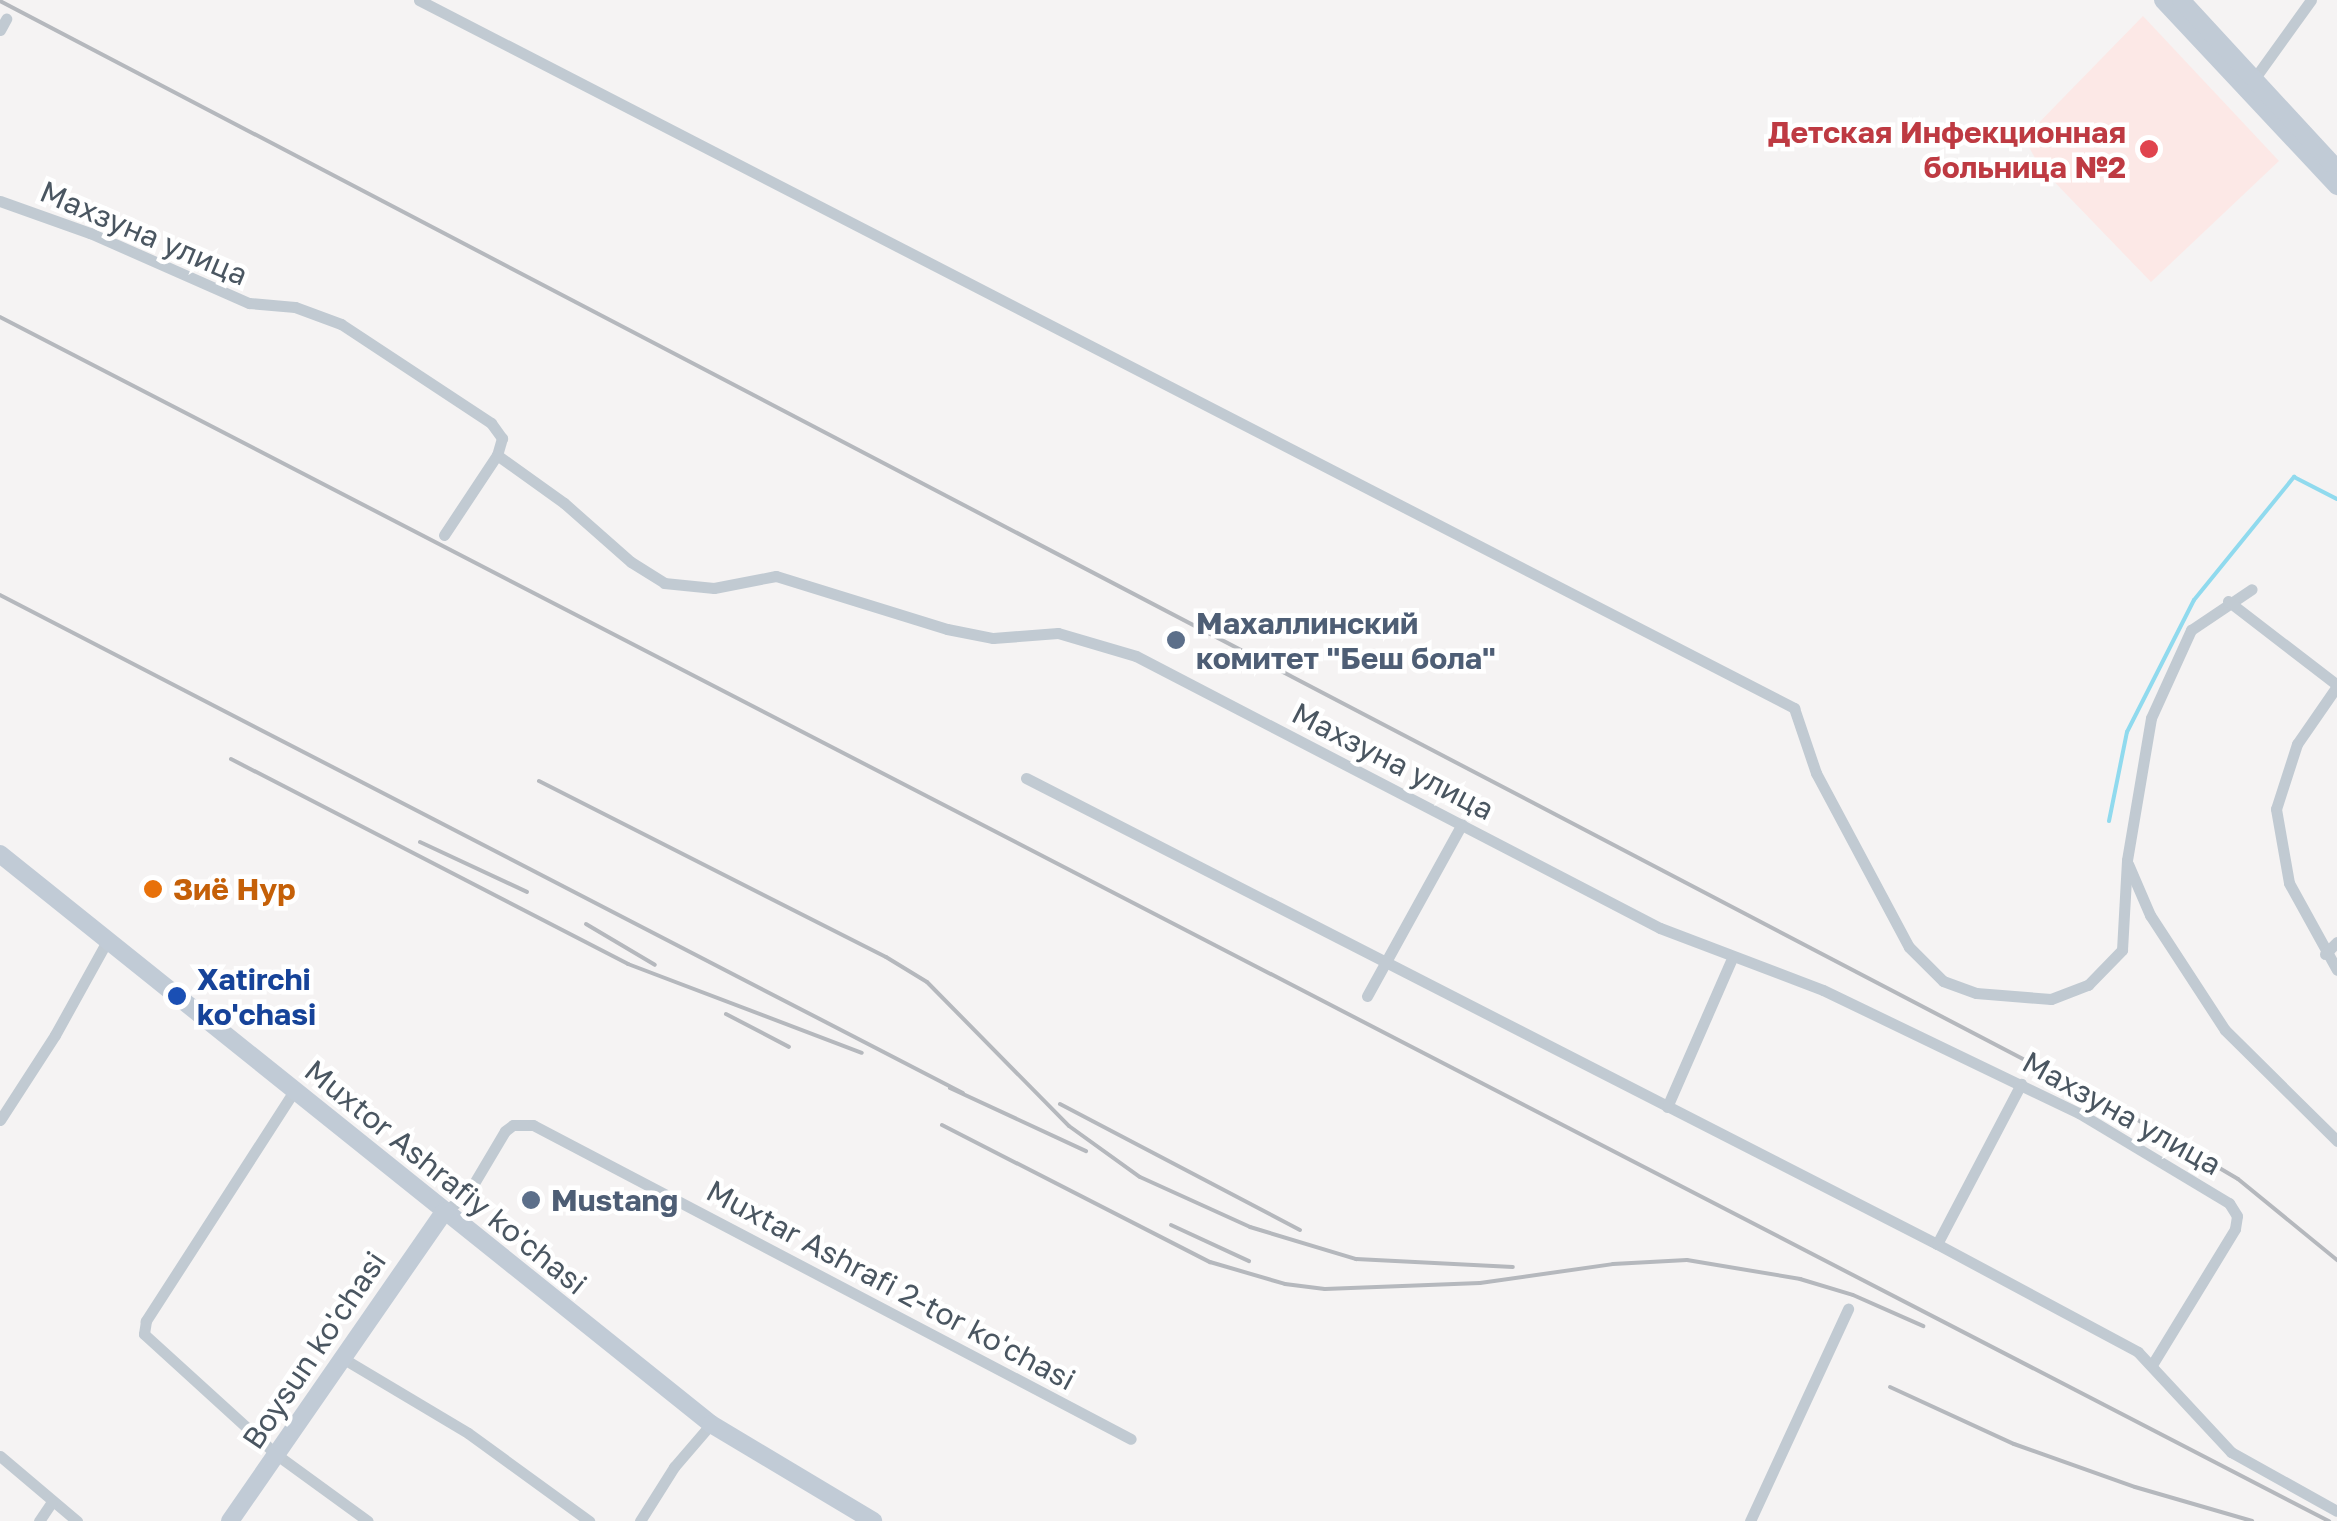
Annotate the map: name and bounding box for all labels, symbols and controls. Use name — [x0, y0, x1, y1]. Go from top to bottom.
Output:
place label: Детская Инфекционная больница №2 — [1768, 114, 2126, 184]
marker: Детская Инфекционная больница №2 — [2136, 136, 2162, 162]
street label: Махзуна улица — [35, 173, 253, 293]
place label: Махаллинский комитет "Беш бола" — [1196, 605, 1496, 676]
marker: Махаллинский комитет "Беш бола" — [1165, 629, 1187, 651]
street label: Махзуна улица — [1286, 695, 1500, 827]
place label: Зиё Нур — [173, 871, 296, 907]
marker: Зиё Нур — [142, 878, 164, 900]
place label: Xatirchi ko'chasi — [197, 961, 316, 1032]
marker: Xatirchi ko'chasi — [166, 985, 188, 1007]
street label: Махзуна улица — [2016, 1044, 2228, 1182]
street label: Muxtor Ashrafiy ko'chasi — [298, 1052, 594, 1302]
street label: Muxtar Ashrafi 2-tor ko'chasi — [700, 1172, 1082, 1398]
place label: Mustang — [551, 1182, 678, 1218]
marker: Mustang — [520, 1189, 542, 1211]
street label: Boysun ko'chasi — [235, 1244, 393, 1456]

